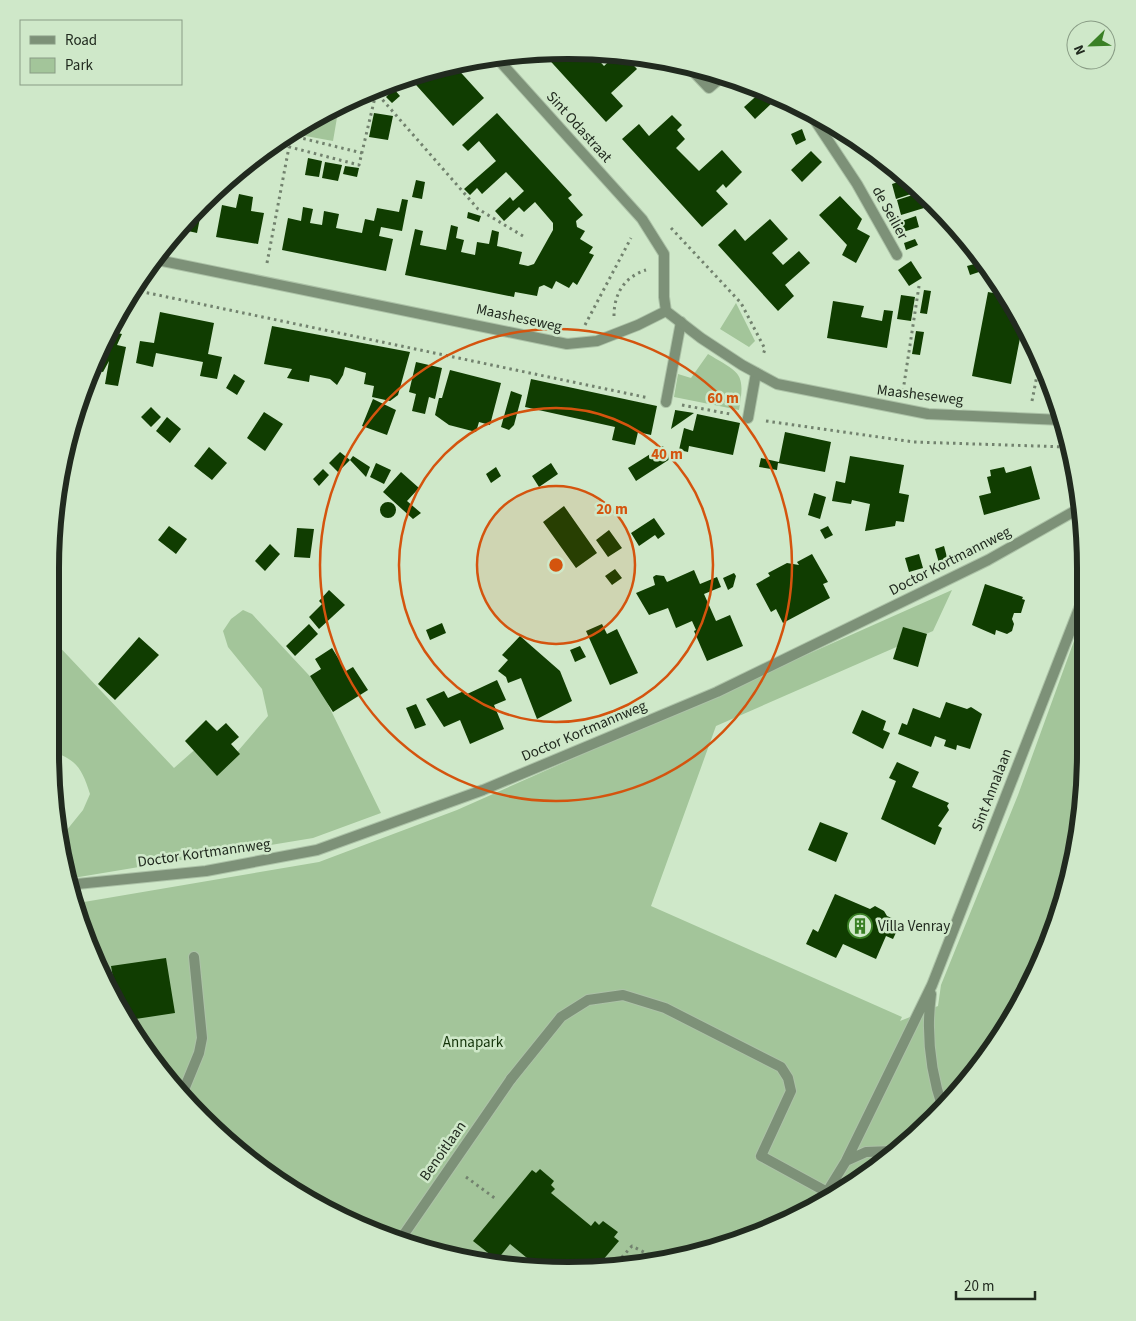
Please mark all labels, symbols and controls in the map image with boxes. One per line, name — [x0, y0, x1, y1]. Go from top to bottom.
legend — [20, 20, 182, 85]
north arrow — [1066, 20, 1116, 70]
text: Road — [65, 30, 97, 51]
text: N — [1069, 41, 1091, 58]
text: Park — [65, 55, 94, 76]
street label: Sint Odastraat — [541, 87, 617, 167]
street label: de Seilier — [867, 183, 914, 244]
street label: Maasheseweg — [474, 299, 564, 337]
street label: Maasheseweg — [875, 379, 965, 411]
text: 60 m — [707, 388, 739, 409]
text: 40 m — [651, 444, 683, 465]
text: 20 m — [596, 499, 628, 520]
street label: Doctor Kortmannweg — [885, 521, 1015, 601]
centre of rings — [547, 556, 565, 574]
street label: Doctor Kortmannweg — [518, 695, 650, 767]
street label: Sint Annalaan — [967, 746, 1017, 834]
street label: Doctor Kortmannweg — [136, 833, 272, 873]
building icon: Villa Venray — [847, 913, 873, 939]
place label: Villa Venray — [878, 916, 950, 937]
park label: Annapark — [443, 1032, 504, 1053]
street label: Benoitlaan — [415, 1117, 471, 1185]
scale bar — [956, 1268, 1035, 1300]
text: 20 m — [964, 1276, 994, 1297]

